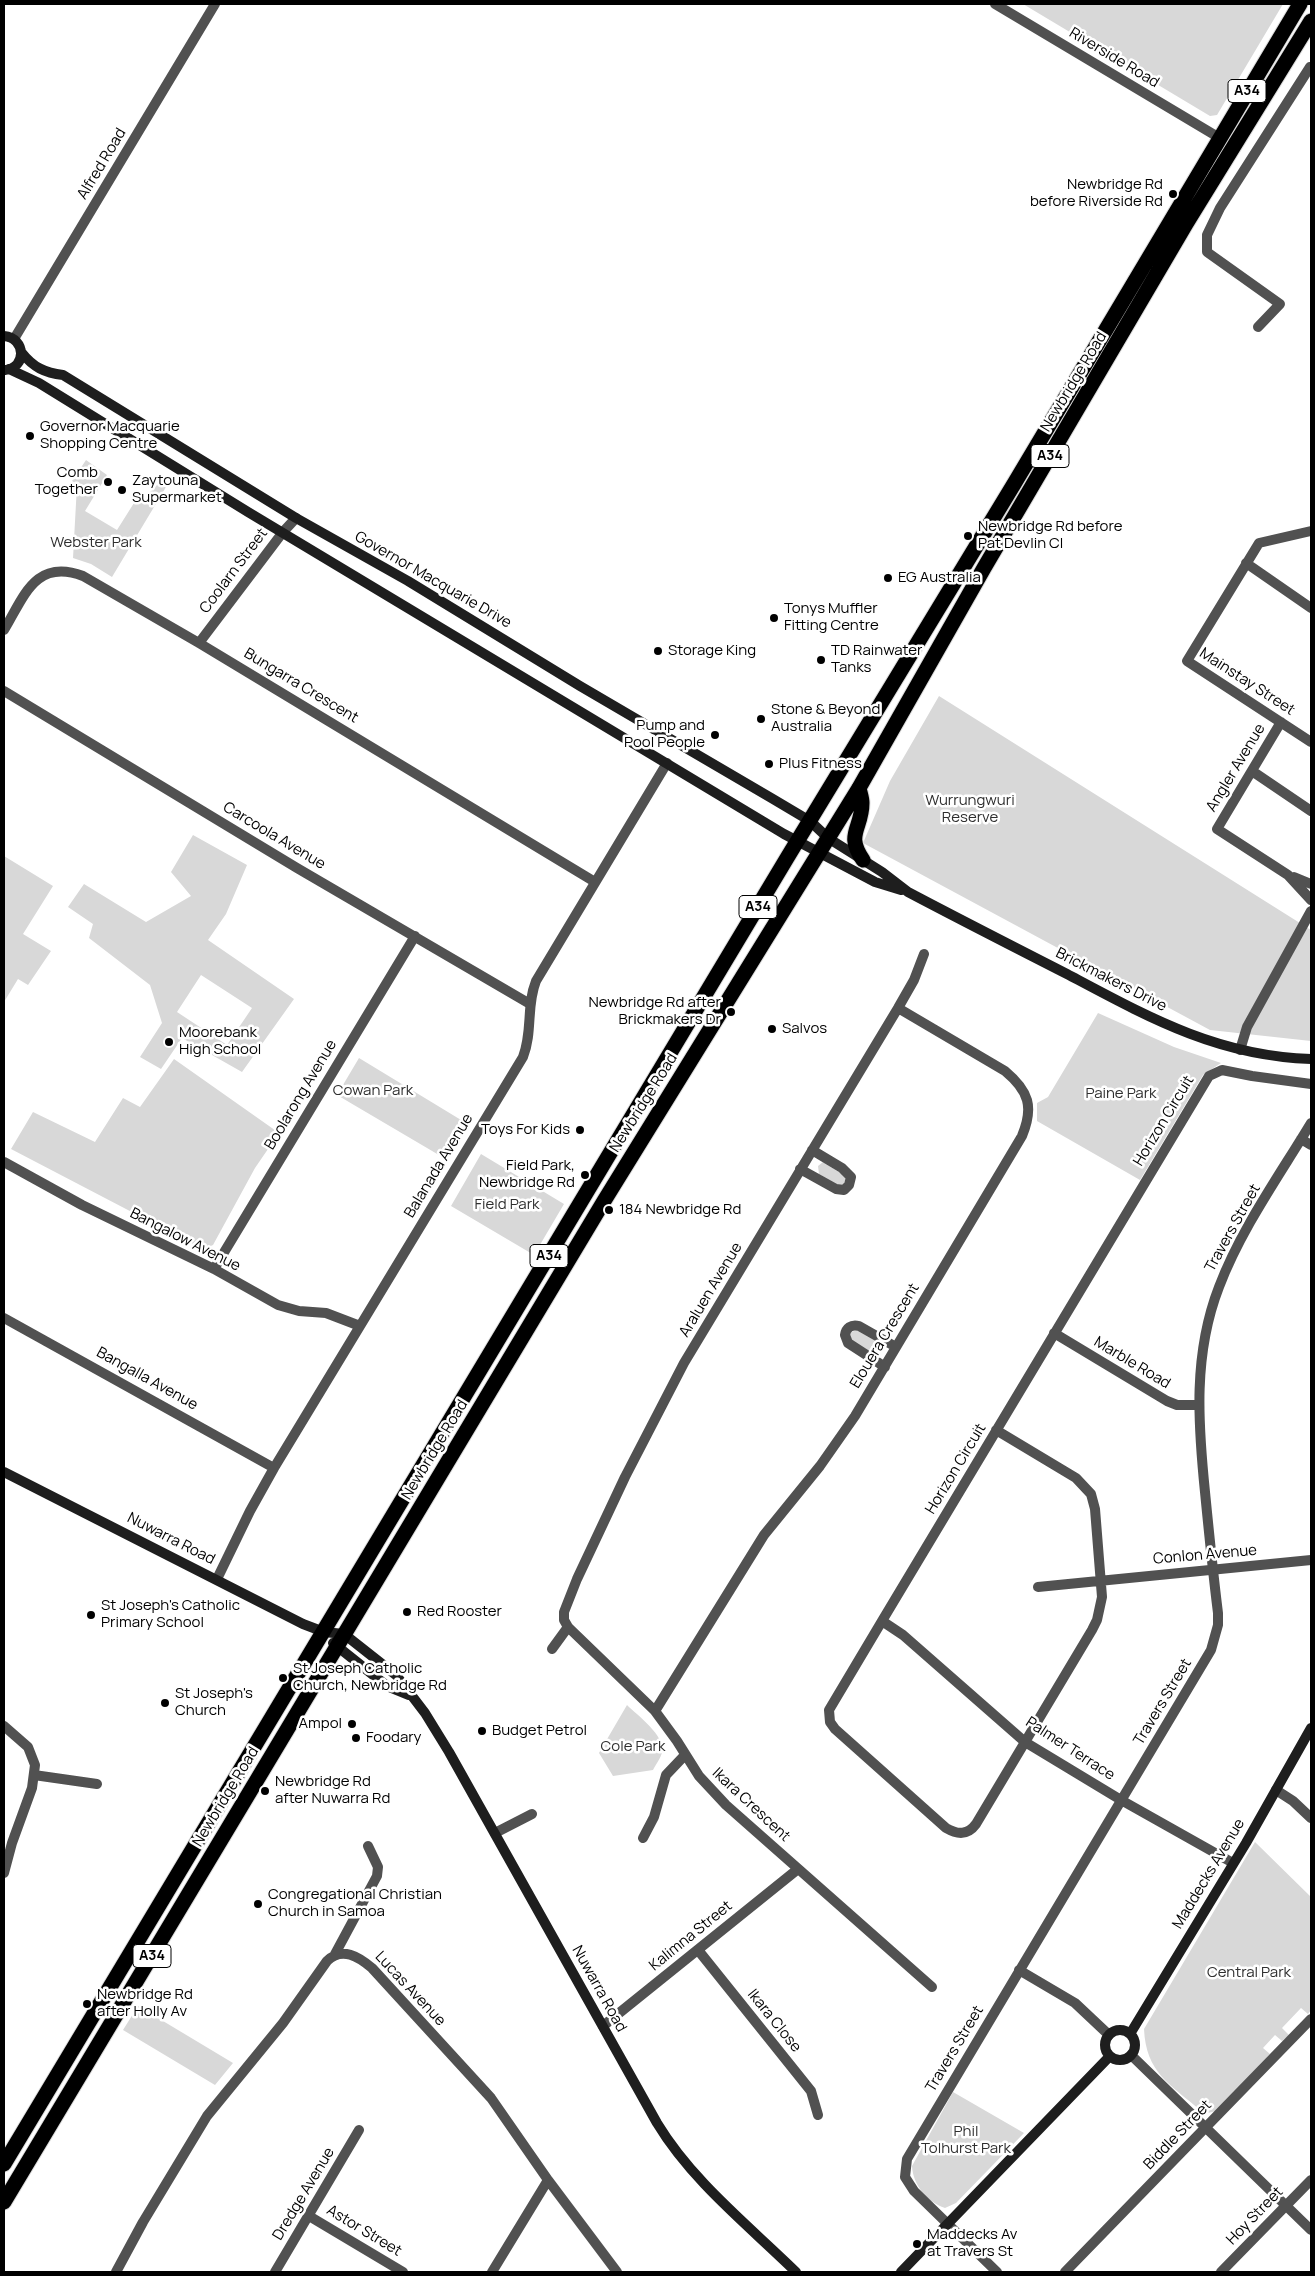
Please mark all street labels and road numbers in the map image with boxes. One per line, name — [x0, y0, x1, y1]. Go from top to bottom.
street label: Riverside Road — [1066, 24, 1162, 92]
road number: A34 — [1228, 80, 1266, 102]
street label: Alfred Road — [74, 125, 130, 203]
street label: Newbridge Road — [1037, 329, 1111, 435]
road number: A34 — [1031, 444, 1069, 468]
street label: Coolarn Street — [196, 525, 272, 617]
street label: Governor Macquarie Drive — [351, 528, 515, 632]
street label: Mainstay Street — [1196, 644, 1298, 720]
street label: Bungarra Crescent — [241, 645, 361, 727]
street label: Angler Avenue — [1203, 721, 1269, 815]
street label: Carcoola Avenue — [220, 798, 328, 874]
road number: A34 — [739, 896, 777, 919]
street label: Brickmakers Drive — [1053, 944, 1169, 1016]
street label: Boolarong Avenue — [261, 1037, 341, 1153]
street label: Newbridge Road — [606, 1050, 682, 1156]
street label: Horizon Circuit — [1130, 1072, 1198, 1170]
street label: Balanada Avenue — [401, 1111, 477, 1221]
street label: Travers Street — [1202, 1181, 1264, 1275]
street label: Bangalow Avenue — [127, 1204, 243, 1276]
street label: Araluen Avenue — [676, 1239, 746, 1341]
road number: A34 — [530, 1244, 568, 1268]
street label: Elouera Crescent — [847, 1280, 923, 1392]
street label: Marble Road — [1090, 1333, 1174, 1393]
street label: Bangalla Avenue — [93, 1344, 201, 1414]
street label: Newbridge Road — [398, 1397, 472, 1503]
street label: Horizon Circuit — [922, 1420, 990, 1518]
street label: Nuwarra Road — [124, 1509, 218, 1569]
street label: Conlon Avenue — [1152, 1541, 1258, 1569]
street label: Travers Street — [1130, 1656, 1196, 1748]
street label: Palmer Terrace — [1022, 1714, 1118, 1784]
street label: Newbridge Road — [189, 1744, 263, 1850]
street label: Ikara Crescent — [708, 1764, 794, 1846]
street label: Maddecks Avenue — [1169, 1816, 1249, 1932]
street label: Kalimna Street — [646, 1897, 736, 1975]
street label: Nuwarra Road — [568, 1943, 630, 2035]
road number: A34 — [133, 1944, 171, 1968]
street label: Lucas Avenue — [371, 1948, 449, 2030]
street label: Ikara Close — [743, 1986, 805, 2056]
street label: Travers Street — [922, 2003, 988, 2095]
street label: Biddle Street — [1140, 2096, 1216, 2174]
street label: Dredge Avenue — [269, 2144, 339, 2244]
street label: Hoy Street — [1223, 2183, 1287, 2249]
street label: Astor Street — [323, 2202, 405, 2260]

